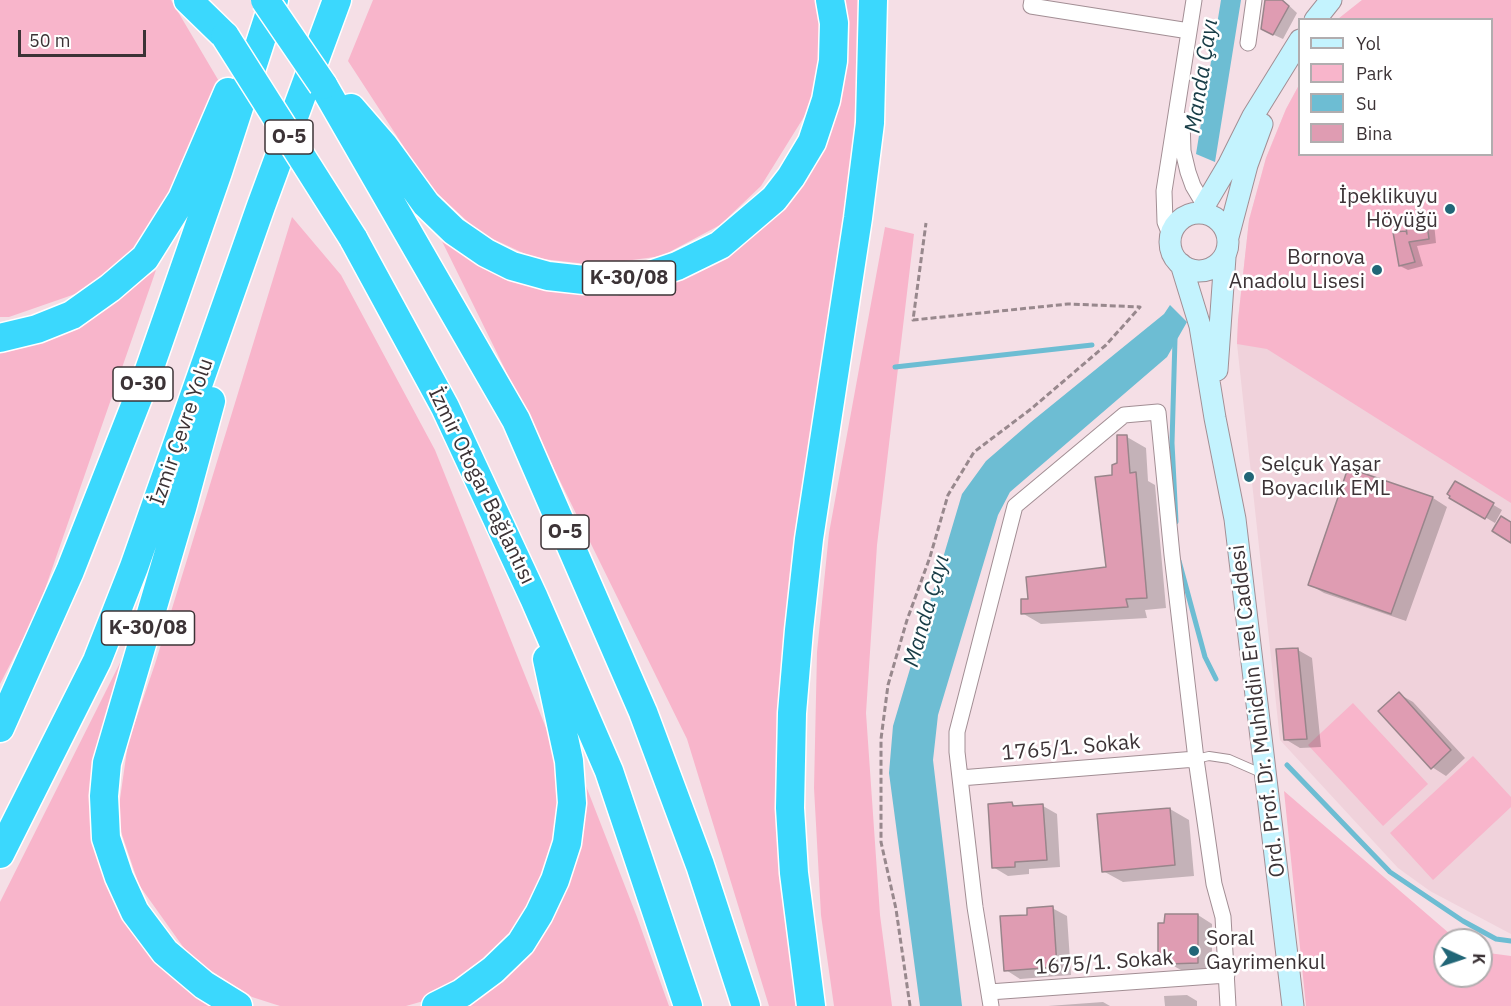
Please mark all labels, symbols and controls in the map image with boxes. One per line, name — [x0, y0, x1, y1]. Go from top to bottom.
water label: Manda Çayı — [1180, 17, 1224, 135]
scale bar — [21, 18, 148, 56]
legend — [1298, 18, 1493, 156]
text: 50 m — [29, 29, 71, 52]
text: Yol — [1356, 32, 1381, 55]
text: Park — [1356, 62, 1392, 85]
text: Su — [1356, 92, 1377, 115]
road number: O-5 — [265, 120, 313, 154]
text: Bina — [1356, 122, 1392, 145]
place label: İpeklikuyu Höyüğü — [1339, 184, 1438, 234]
marker: İpeklikuyu Höyüğü — [1443, 202, 1457, 216]
place label: Bornova Anadolu Lisesi — [1229, 245, 1365, 295]
road number: K-30/08 — [582, 261, 676, 295]
marker: Bornova Anadolu Lisesi — [1370, 263, 1384, 277]
street label: İzmir Çevre Yolu — [145, 355, 219, 509]
road number: O-30 — [113, 367, 173, 401]
street label: İzmir Otogar Bağlantısı — [422, 383, 540, 589]
place label: Selçuk Yaşar Boyacılık EML — [1261, 452, 1390, 502]
marker: Selçuk Yaşar Boyacılık EML — [1242, 470, 1256, 484]
road number: O-5 — [541, 515, 589, 549]
street label: Ord. Prof. Dr. Muhiddin Erel Caddesi — [1225, 543, 1291, 879]
water label: Manda Çayı — [898, 552, 956, 670]
road number: K-30/08 — [102, 611, 195, 645]
street label: 1765/1. Sokak — [1001, 729, 1141, 767]
place label: Soral Gayrimenkul — [1206, 926, 1325, 976]
north arrow — [1433, 928, 1493, 988]
marker: Soral Gayrimenkul — [1187, 944, 1201, 958]
street label: 1675/1. Sokak — [1034, 946, 1174, 980]
text: K — [1469, 953, 1489, 965]

